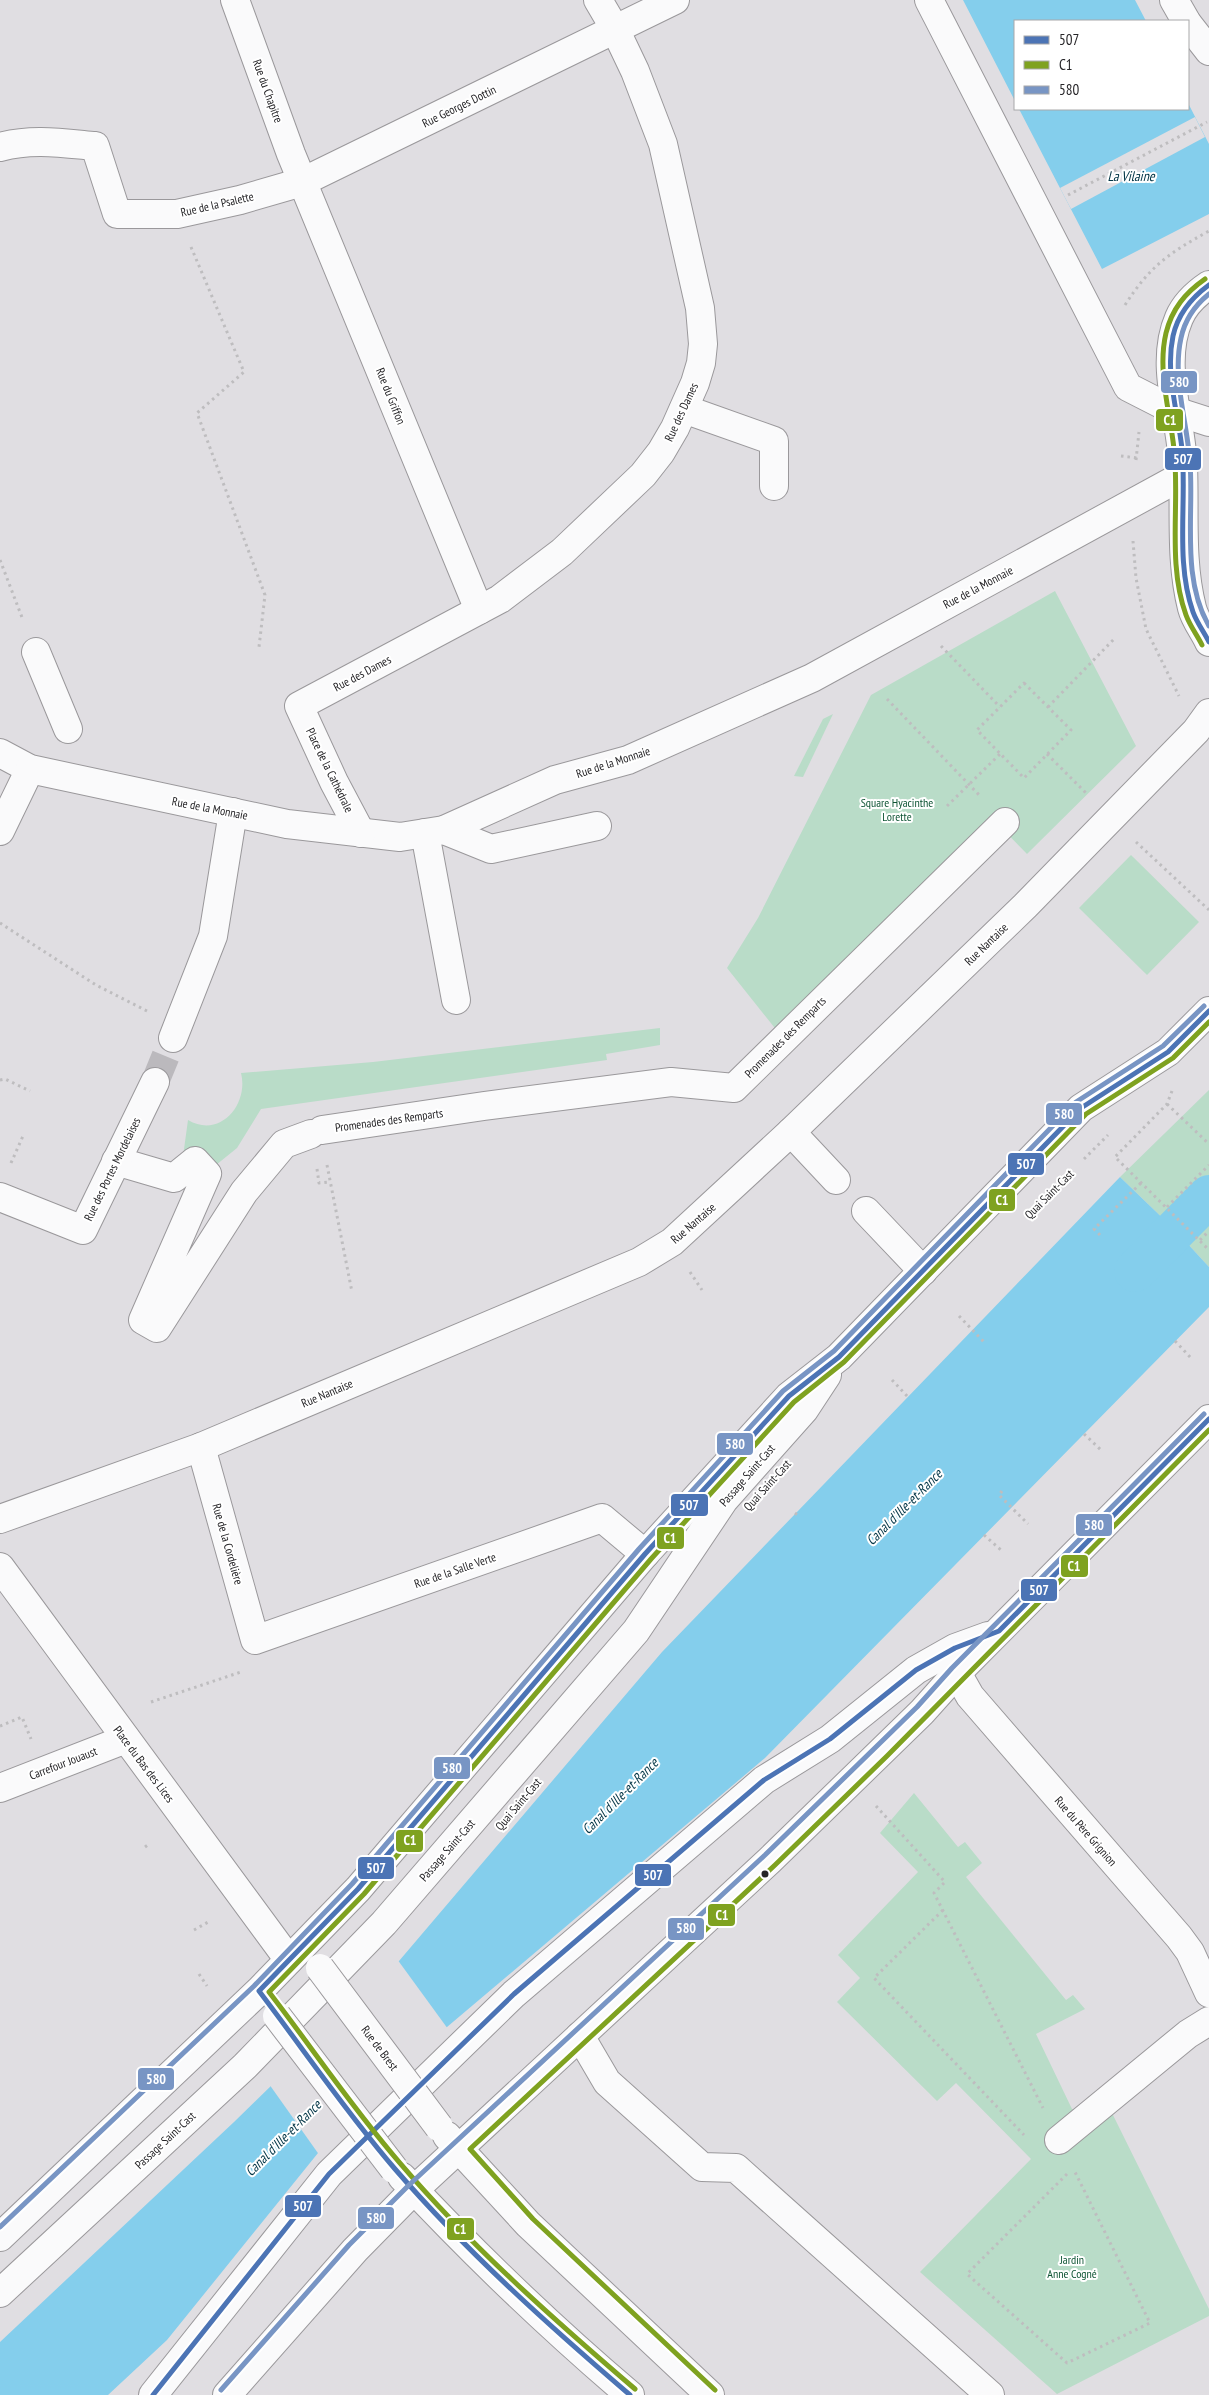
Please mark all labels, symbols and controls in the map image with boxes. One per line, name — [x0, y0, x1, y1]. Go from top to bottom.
legend — [1014, 20, 1189, 110]
text: 507 — [1059, 30, 1079, 49]
text: C1 — [1059, 55, 1073, 74]
street label: Rue du Chapitre — [250, 57, 286, 125]
text: 580 — [1059, 80, 1080, 99]
street label: Rue Georges Dottin — [420, 82, 498, 130]
water label: La Vilaine — [1107, 167, 1156, 185]
street label: Rue de la Psalette — [179, 188, 255, 220]
street label: Rue du Griffon — [373, 365, 409, 427]
line badge: 580 — [1160, 370, 1198, 394]
text: 580 — [1169, 373, 1189, 391]
street label: Rue des Dames — [661, 380, 701, 444]
line badge: C1 — [1155, 408, 1184, 432]
text: C1 — [1163, 411, 1177, 429]
line badge: 507 — [1164, 447, 1202, 471]
text: 507 — [1173, 450, 1193, 468]
street label: Rue de la Monnaie — [940, 562, 1016, 612]
street label: Rue des Dames — [331, 652, 393, 694]
street label: Place de la Cathédrale — [303, 725, 357, 815]
street label: Rue de la Monnaie — [574, 743, 652, 781]
street label: Rue de la Monnaie — [171, 793, 249, 823]
park label: Square Hyacinthe Lorette — [861, 795, 933, 824]
street label: Rue Nantaise — [961, 920, 1011, 968]
street label: Promenades des Remparts — [741, 993, 829, 1081]
line badge: 580 — [1045, 1102, 1083, 1126]
street label: Promenades des Remparts — [334, 1105, 444, 1135]
text: 580 — [1054, 1105, 1074, 1123]
street label: Rue des Portes Mordelaises — [80, 1115, 144, 1223]
line badge: 507 — [1007, 1152, 1045, 1176]
text: 507 — [1016, 1155, 1036, 1173]
street label: Quai Saint-Cast — [1021, 1166, 1077, 1222]
line badge: C1 — [988, 1188, 1016, 1212]
text: C1 — [995, 1191, 1009, 1209]
street label: Rue Nantaise — [667, 1199, 719, 1247]
street label: Rue Nantaise — [299, 1375, 355, 1411]
line badge: 580 — [716, 1432, 754, 1456]
text: 580 — [725, 1435, 745, 1453]
street label: Passage Saint-Cast — [716, 1440, 778, 1509]
street label: Quai Saint-Cast — [740, 1456, 794, 1514]
water label: Canal d'Ille-et-Rance — [862, 1464, 947, 1549]
line badge: 507 — [670, 1493, 709, 1517]
text: 507 — [679, 1496, 699, 1514]
street label: Rue de la Cordelière — [209, 1502, 247, 1586]
line badge: 580 — [1075, 1513, 1113, 1537]
text: 580 — [1084, 1516, 1104, 1534]
line badge: C1 — [656, 1526, 685, 1550]
text: C1 — [663, 1529, 677, 1547]
street label: Rue de la Salle Verte — [412, 1549, 498, 1591]
line badge: C1 — [1060, 1554, 1089, 1578]
text: C1 — [1067, 1557, 1081, 1575]
line badge: 507 — [1020, 1578, 1058, 1602]
text: 507 — [1029, 1581, 1049, 1599]
street label: Place du Bas des Lices — [110, 1723, 178, 1805]
street label: Carrefour Jouaust — [27, 1743, 100, 1783]
water label: Canal d'Ille-et-Rance — [578, 1753, 663, 1838]
line badge: 580 — [433, 1756, 471, 1780]
text: 580 — [442, 1759, 462, 1777]
street label: Quai Saint-Cast — [492, 1774, 545, 1833]
street label: Rue du Père Grignion — [1052, 1793, 1120, 1869]
street label: Passage Saint-Cast — [416, 1815, 478, 1884]
line badge: C1 — [395, 1829, 424, 1853]
text: C1 — [403, 1831, 417, 1849]
line badge: 507 — [357, 1856, 395, 1880]
text: 507 — [366, 1859, 386, 1877]
line badge: 507 — [634, 1863, 672, 1887]
text: 507 — [643, 1866, 663, 1884]
unlabelled marker — [760, 1869, 770, 1879]
line badge: C1 — [707, 1903, 736, 1927]
text: C1 — [715, 1906, 729, 1924]
line badge: 580 — [667, 1917, 705, 1941]
text: 580 — [676, 1919, 696, 1937]
street label: Rue de Brest — [358, 2023, 402, 2074]
line badge: 580 — [137, 2067, 175, 2091]
text: 580 — [146, 2070, 166, 2088]
water label: Canal d'Ille-et-Rance — [241, 2095, 326, 2180]
street label: Passage Saint-Cast — [132, 2108, 199, 2172]
line badge: 507 — [284, 2194, 322, 2218]
text: 507 — [293, 2197, 313, 2215]
line badge: 580 — [357, 2206, 395, 2230]
text: 580 — [366, 2209, 386, 2227]
line badge: C1 — [446, 2217, 475, 2241]
text: C1 — [453, 2220, 467, 2238]
park label: Jardin Anne Cogné — [1047, 2252, 1097, 2281]

